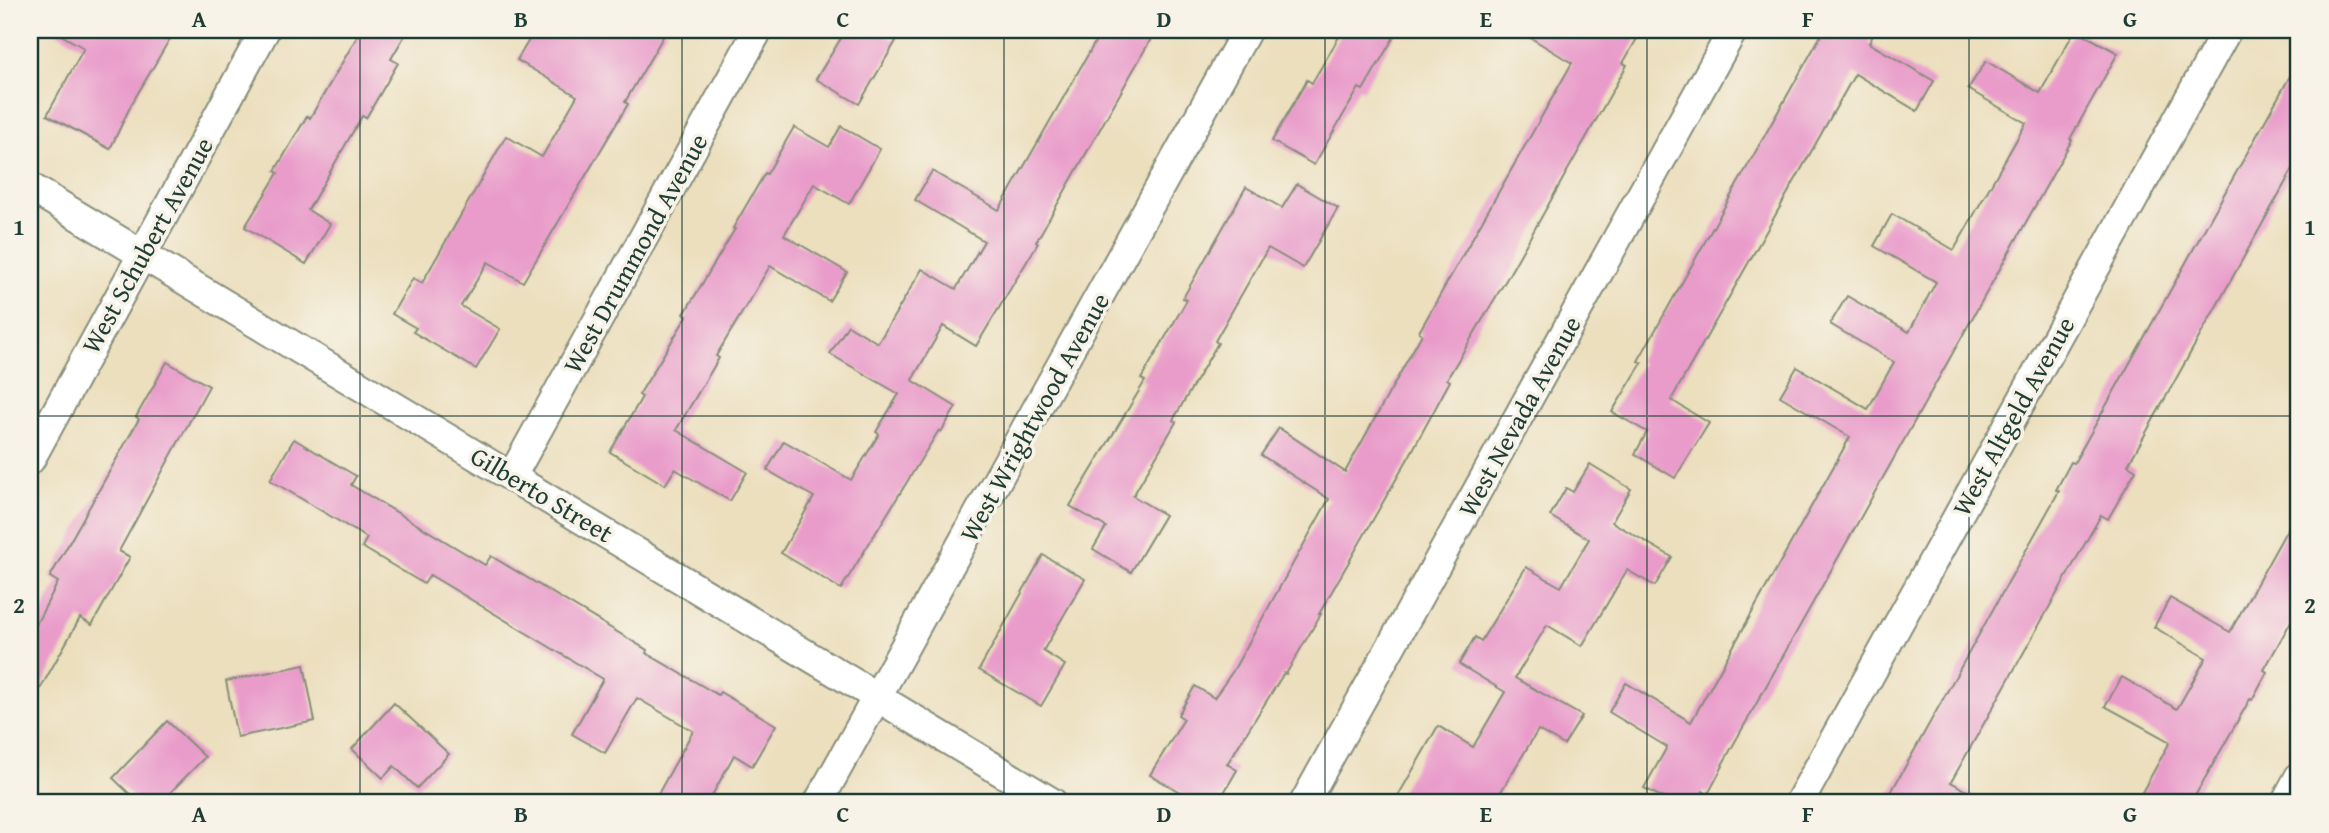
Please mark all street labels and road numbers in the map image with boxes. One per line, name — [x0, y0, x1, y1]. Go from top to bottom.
street label: West Drummond Avenue — [553, 126, 717, 380]
street label: West Schubert Avenue — [71, 130, 223, 360]
street label: West Wrightwood Avenue — [949, 285, 1119, 549]
street label: West Nevada Avenue — [1448, 308, 1590, 524]
street label: West Altgeld Avenue — [1942, 309, 2084, 523]
street label: Gilberto Street — [463, 436, 621, 552]

